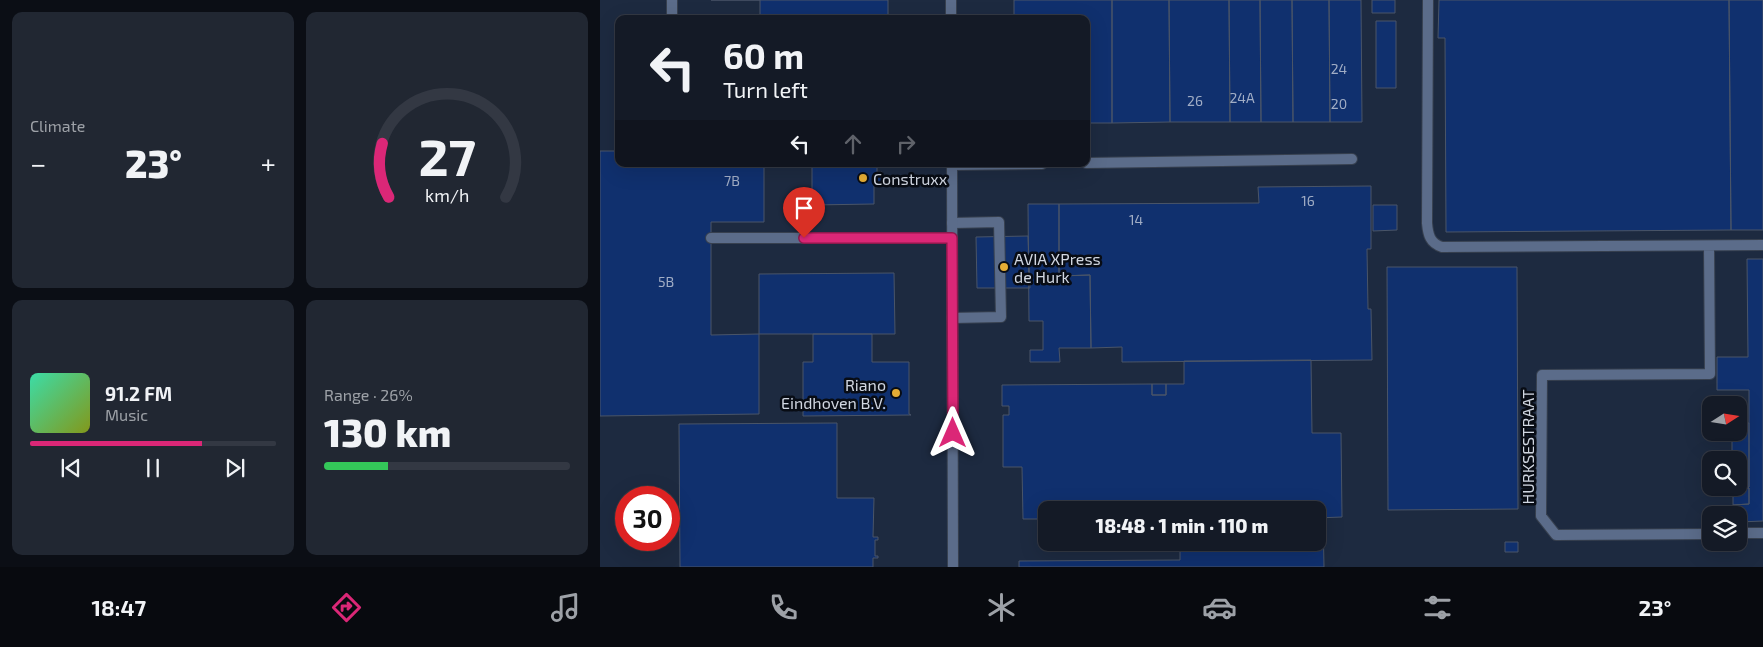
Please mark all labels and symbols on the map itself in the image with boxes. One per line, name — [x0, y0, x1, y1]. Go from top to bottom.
house number: 24 — [1331, 60, 1347, 77]
house number: 24A — [1229, 89, 1255, 106]
house number: 26 — [1187, 92, 1203, 109]
house number: 20 — [1331, 95, 1347, 112]
place label: Construxx — [873, 169, 948, 188]
house number: 7B — [724, 172, 740, 189]
marker: Construxx — [857, 172, 869, 184]
pin — [783, 187, 825, 238]
house number: 16 — [1301, 192, 1315, 209]
house number: 14 — [1129, 211, 1143, 228]
place label: AVIA XPress de Hurk — [1014, 249, 1101, 286]
marker: AVIA XPress de Hurk — [998, 261, 1010, 273]
house number: 5B — [658, 273, 674, 290]
place label: Riano Eindhoven B.V. — [781, 375, 886, 412]
marker: Riano Eindhoven B.V. — [890, 387, 902, 399]
street label: HURKSESTRAAT — [1518, 389, 1537, 505]
north arrow — [1702, 396, 1748, 441]
position arrow — [926, 406, 978, 458]
speed limit sign: 30 — [615, 486, 680, 551]

